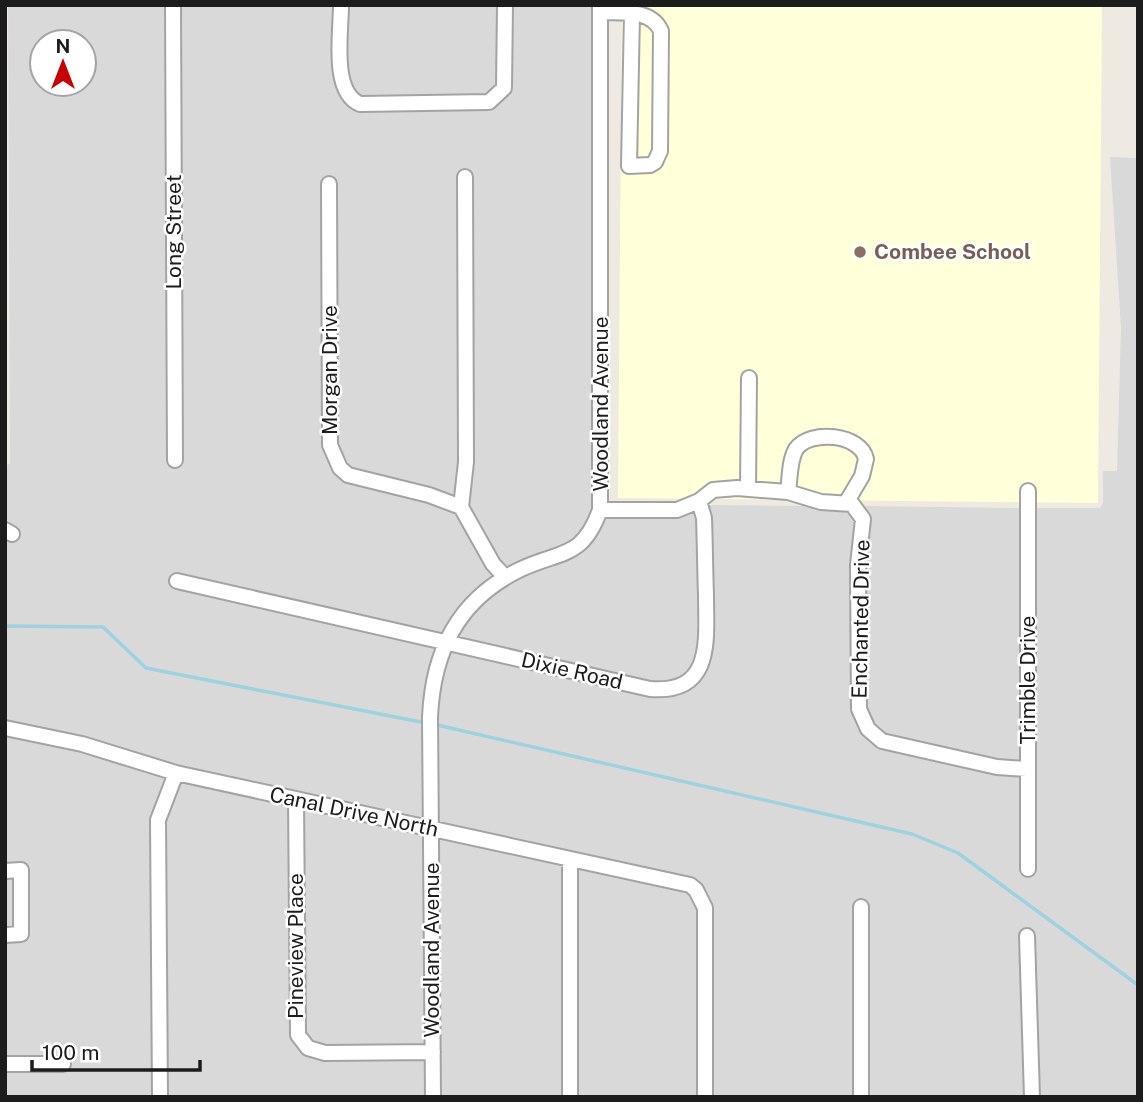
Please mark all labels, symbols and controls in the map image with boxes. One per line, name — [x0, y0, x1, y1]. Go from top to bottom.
north arrow — [28, 28, 98, 98]
text: N — [56, 35, 70, 57]
street label: Long Street — [161, 174, 186, 290]
place label: Combee School — [874, 239, 1031, 264]
marker: Combee School — [852, 244, 868, 260]
street label: Morgan Drive — [317, 305, 342, 435]
street label: Woodland Avenue — [588, 316, 613, 492]
street label: Enchanted Drive — [847, 539, 874, 699]
street label: Trimble Drive — [1015, 616, 1040, 744]
street label: Dixie Road — [519, 647, 625, 694]
street label: Canal Drive North — [267, 781, 441, 842]
street label: Woodland Avenue — [419, 862, 444, 1038]
street label: Pineview Place — [283, 873, 308, 1019]
scale bar — [32, 1028, 200, 1072]
text: 100 m — [42, 1040, 99, 1065]

